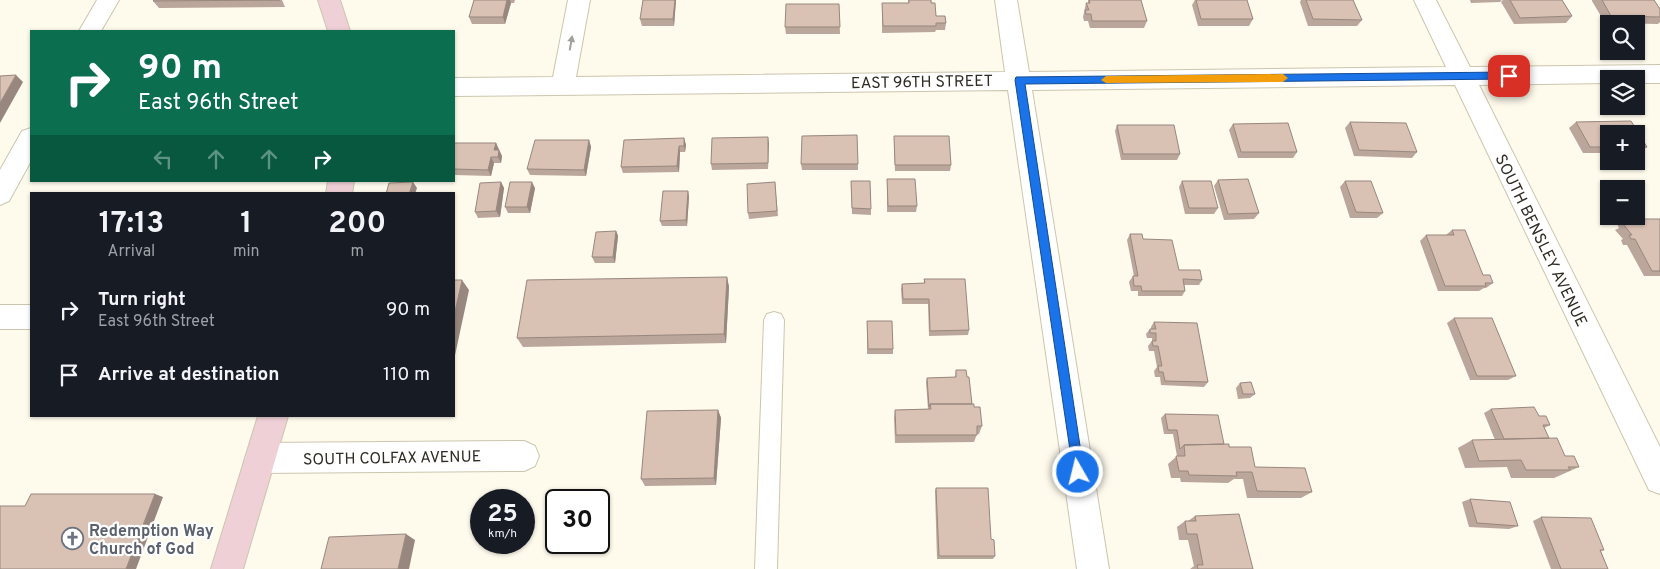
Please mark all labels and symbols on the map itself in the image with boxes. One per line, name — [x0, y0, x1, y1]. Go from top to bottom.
one-way arrow — [567, 34, 575, 50]
pin — [1488, 55, 1530, 97]
street label: EAST 96TH STREET — [851, 72, 993, 94]
street label: SOUTH BENSLEY AVENUE — [1490, 151, 1591, 330]
position arrow — [1051, 445, 1103, 497]
street label: SOUTH COLFAX AVENUE — [303, 447, 481, 471]
speed limit sign: 30 — [545, 489, 610, 554]
place label: Redemption Way Church of God — [89, 522, 214, 560]
church icon: Redemption Way Church of God — [61, 527, 85, 551]

